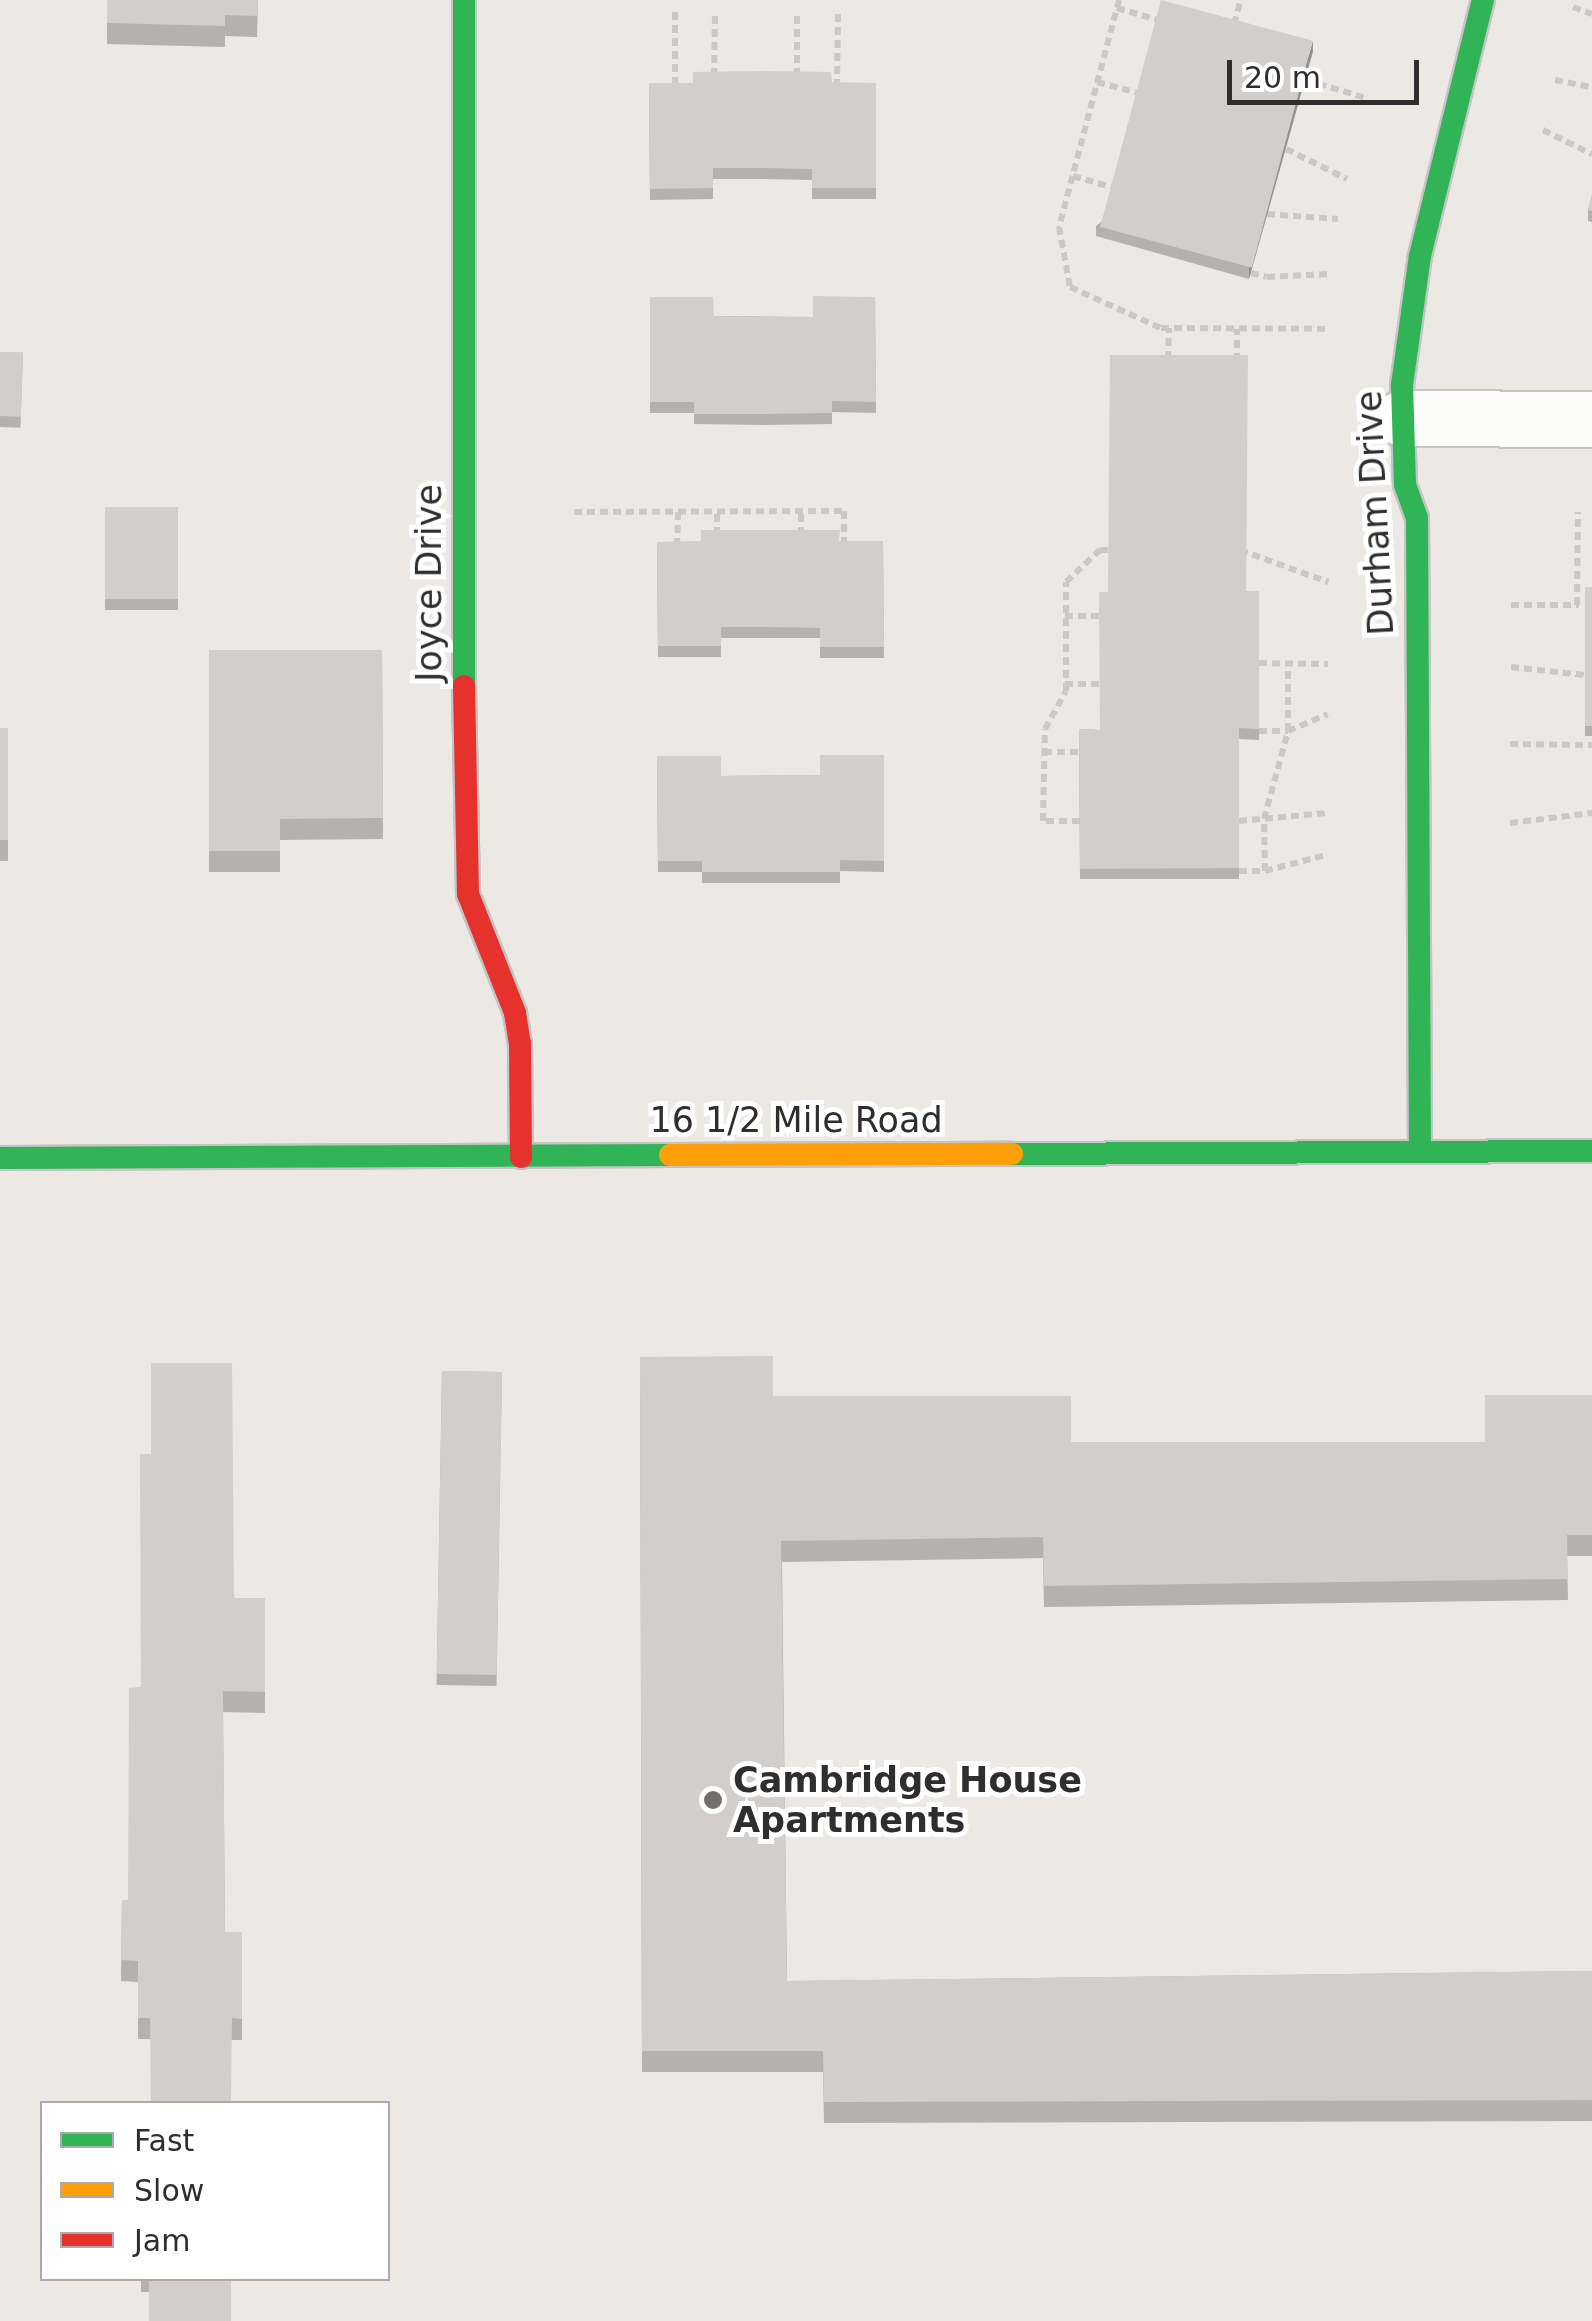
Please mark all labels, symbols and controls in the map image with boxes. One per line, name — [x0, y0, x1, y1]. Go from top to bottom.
scale bar — [1232, 40, 1424, 102]
text: 20 m — [1244, 60, 1321, 95]
street label: Durham Drive — [1348, 390, 1402, 636]
street label: Joyce Drive — [408, 484, 450, 682]
street label: 16 1/2 Mile Road — [649, 1099, 943, 1141]
place label: Cambridge House Apartments — [733, 1759, 1082, 1841]
marker: Cambridge House Apartments — [702, 1789, 724, 1811]
legend — [40, 2101, 390, 2281]
text: Fast — [134, 2123, 194, 2158]
text: Slow — [134, 2173, 204, 2208]
text: Jam — [134, 2223, 190, 2258]

